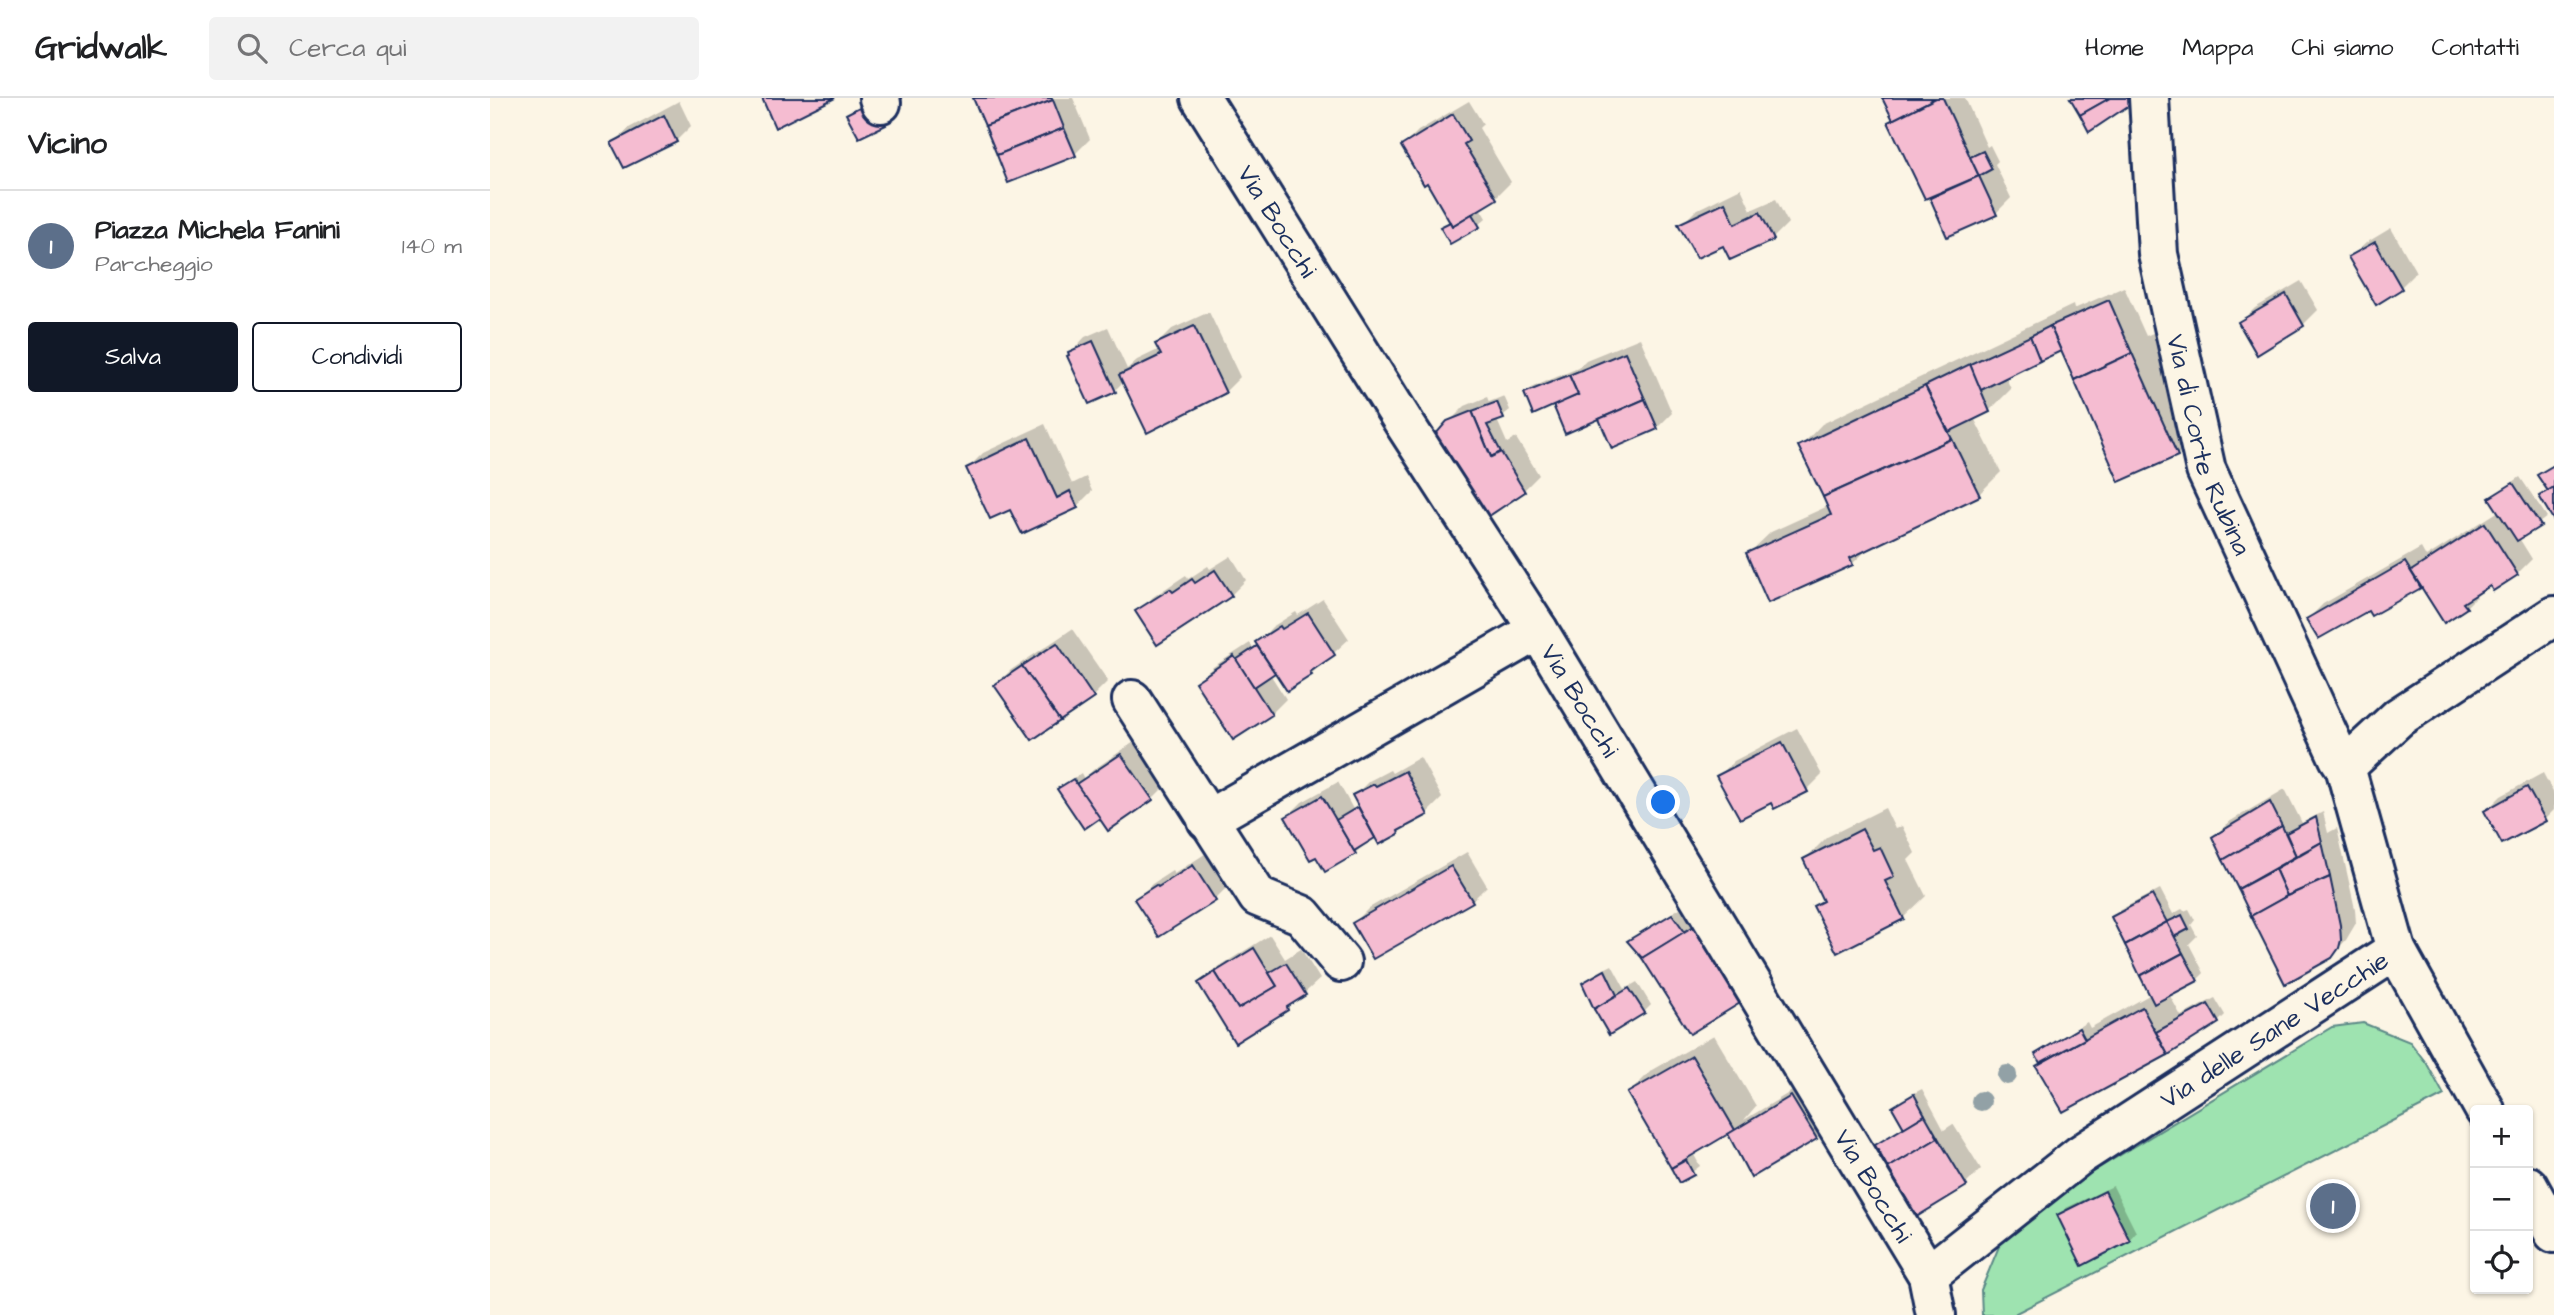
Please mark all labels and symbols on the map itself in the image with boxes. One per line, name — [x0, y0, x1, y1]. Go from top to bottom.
street label: Via Bocchi — [1228, 158, 1326, 285]
street label: Via di Corte Rubina — [2157, 331, 2260, 561]
street label: Via Bocchi — [1531, 637, 1628, 764]
your location — [1646, 785, 1680, 819]
street label: Via delle Sane Vecchie — [2153, 943, 2396, 1117]
street label: Via Bocchi — [1825, 1123, 1921, 1250]
pin: 1 — [2310, 1180, 2356, 1232]

